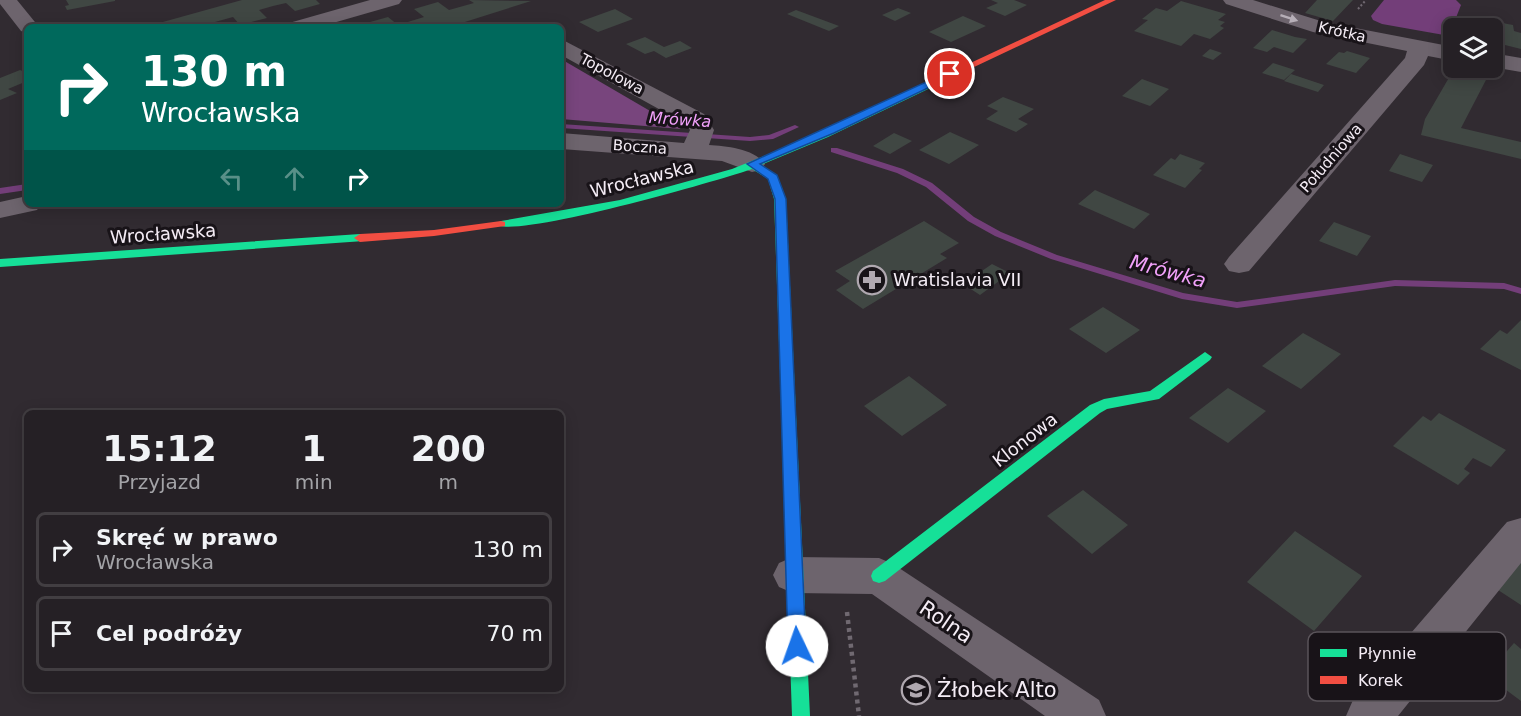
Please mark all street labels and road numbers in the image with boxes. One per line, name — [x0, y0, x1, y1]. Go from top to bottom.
street label: Krótka — [1316, 18, 1368, 46]
street label: Topolowa — [576, 49, 647, 98]
street label: Południowa — [1296, 120, 1366, 196]
street label: Boczna — [612, 136, 668, 158]
street label: Wrocławska — [588, 155, 696, 202]
street label: Wrocławska — [109, 219, 217, 248]
street label: Klonowa — [988, 408, 1061, 471]
street label: Rolna — [915, 596, 977, 648]

